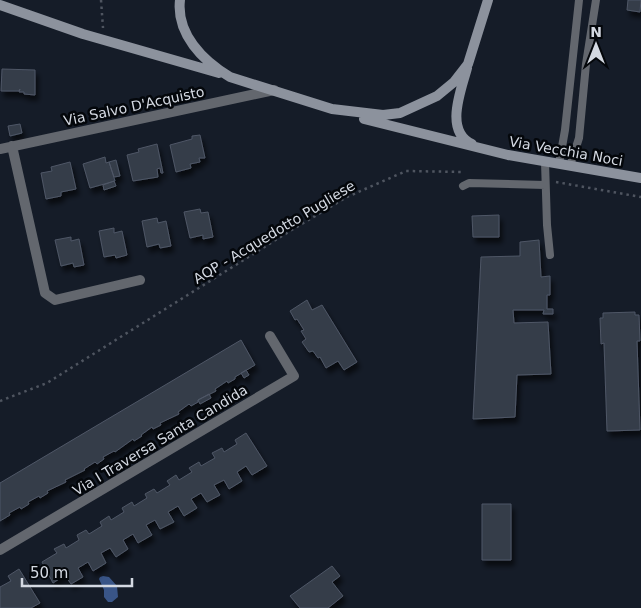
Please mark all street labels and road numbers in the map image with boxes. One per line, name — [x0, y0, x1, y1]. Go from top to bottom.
street label: Via Salvo D'Acquisto — [62, 83, 206, 129]
street label: Via Vecchia Noci — [508, 133, 624, 169]
street label: AQP - Acquedotto Pugliese — [190, 177, 358, 287]
street label: Via I Traversa Santa Candida — [70, 381, 250, 499]

